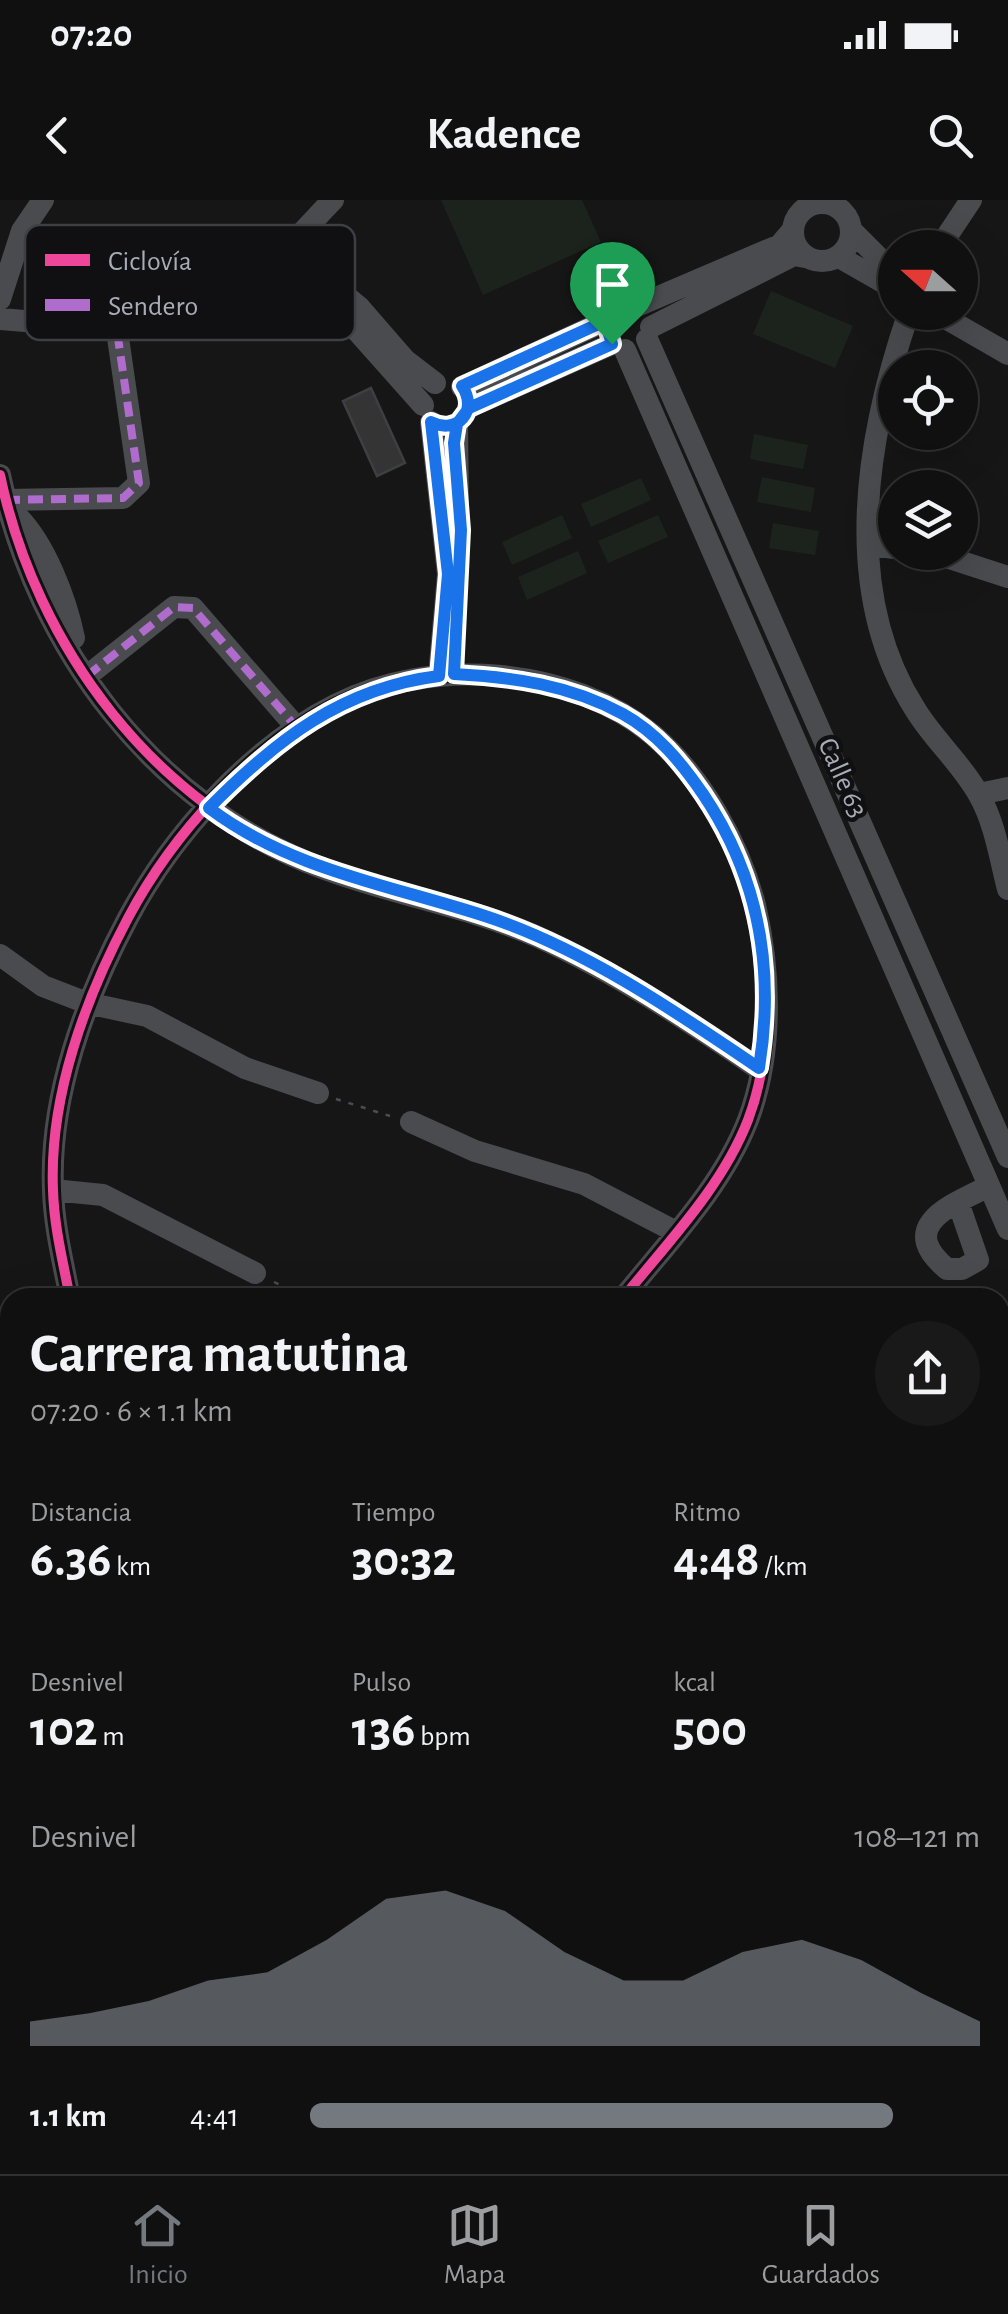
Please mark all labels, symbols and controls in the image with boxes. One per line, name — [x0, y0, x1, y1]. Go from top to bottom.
text: 07:20 — [50, 16, 133, 54]
icon: back — [30, 108, 85, 163]
icon: search — [923, 108, 978, 163]
text: Kadence — [427, 112, 581, 157]
legend — [25, 225, 355, 340]
north arrow — [878, 230, 978, 330]
map controls — [878, 230, 978, 570]
pin — [570, 242, 655, 345]
text: Ciclovía — [108, 248, 192, 276]
icon: arrive — [585, 257, 640, 312]
text: Sendero — [108, 293, 198, 321]
button: locate — [878, 350, 978, 450]
button: layers — [878, 470, 978, 570]
street label: Calle 63 — [812, 734, 872, 822]
button: share — [875, 1321, 980, 1426]
text: Carrera matutina — [30, 1327, 409, 1382]
text: 07:20 · 6 × 1.1 km — [30, 1395, 233, 1427]
text: Distancia — [30, 1499, 132, 1527]
text: Tiempo — [352, 1499, 435, 1527]
text: Ritmo — [673, 1499, 741, 1527]
text: 6.36 — [30, 1535, 111, 1585]
text: 30:32 — [352, 1535, 456, 1585]
text: 4:48 — [673, 1535, 760, 1585]
text: km — [111, 1553, 151, 1581]
text: /km — [760, 1553, 808, 1581]
text: Desnivel — [30, 1669, 124, 1697]
text: Pulso — [352, 1669, 411, 1697]
text: kcal — [673, 1669, 716, 1697]
text: 102 — [30, 1705, 98, 1755]
text: 136 — [352, 1705, 415, 1755]
text: 500 — [673, 1705, 747, 1755]
text: m — [98, 1723, 125, 1751]
text: bpm — [415, 1723, 471, 1751]
text: Desnivel — [30, 1821, 137, 1853]
text: 108–121 m — [854, 1821, 980, 1853]
text: 1.1 km — [30, 2100, 107, 2132]
text: 4:41 — [190, 2100, 239, 2132]
tab: Inicio — [128, 2198, 188, 2292]
tab: Mapa — [444, 2198, 506, 2292]
tab: Guardados — [762, 2198, 880, 2292]

